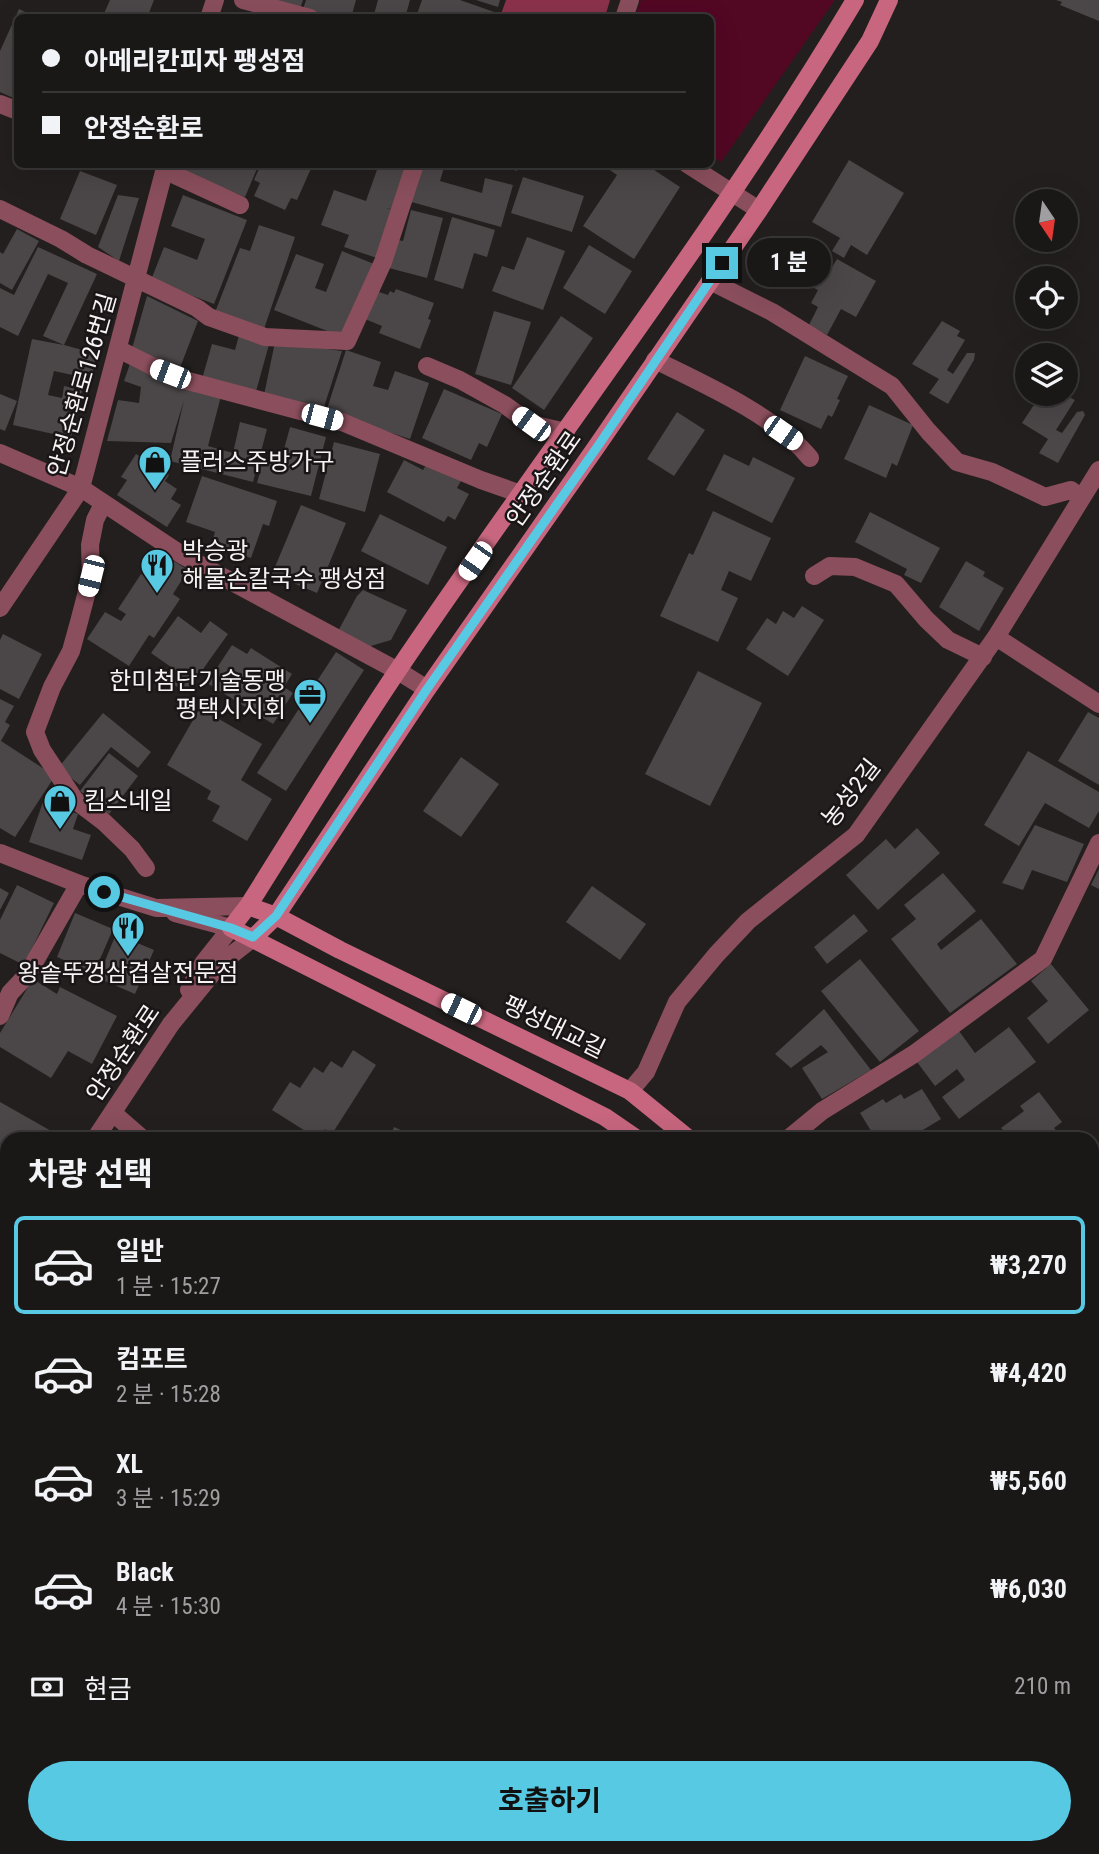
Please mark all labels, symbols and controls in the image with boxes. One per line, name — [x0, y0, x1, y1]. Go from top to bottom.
text: 아메리칸피자 팽성점 — [84, 46, 305, 76]
text: 안정순환로 — [84, 113, 204, 143]
north arrow — [1015, 189, 1078, 252]
map controls — [1015, 189, 1078, 406]
callout: 1 분 — [746, 238, 830, 288]
route end — [706, 247, 738, 279]
text: 1 분 — [770, 249, 808, 276]
button: locate — [1015, 266, 1078, 329]
street label: 안정순환로126번길 — [42, 290, 122, 480]
button: layers — [1015, 343, 1078, 406]
car — [147, 357, 194, 391]
car — [299, 401, 346, 433]
car — [508, 403, 555, 445]
car — [760, 412, 807, 454]
street label: 안정순환로 — [501, 426, 587, 532]
shop icon: 플러스주방가구 — [136, 443, 174, 492]
place label: 플러스주방가구 — [180, 448, 335, 476]
place label: 박승광 해물손칼국수 팽성점 — [182, 537, 386, 593]
car — [455, 538, 496, 584]
restaurant icon: 박승광 해물손칼국수 팽성점 — [138, 546, 176, 595]
car — [76, 553, 107, 599]
place label: 한미첨단기술동맹 평택시지회 — [109, 667, 286, 723]
office icon: 한미첨단기술동맹 평택시지회 — [291, 676, 329, 725]
street label: 농성2길 — [816, 754, 886, 832]
shop icon: 킴스네일 — [41, 782, 79, 831]
place label: 킴스네일 — [84, 787, 172, 815]
route start — [88, 876, 120, 908]
restaurant icon: 왕솥뚜껑삼겹살전문점 — [109, 909, 147, 958]
place label: 왕솥뚜껑삼겹살전문점 — [18, 959, 238, 987]
car — [438, 990, 485, 1028]
street label: 팽성대교길 — [498, 990, 610, 1064]
street label: 안정순환로 — [81, 999, 165, 1107]
text: 차량 선택 — [28, 1155, 153, 1193]
icon: car — [32, 1234, 95, 1297]
text: 일반 — [116, 1236, 164, 1266]
text: ₩3,270 — [990, 1250, 1067, 1280]
text: 1 분 · 15:27 — [116, 1273, 221, 1300]
icon: car — [32, 1342, 95, 1405]
text: 컴포트 — [116, 1344, 188, 1374]
text: ₩4,420 — [990, 1358, 1067, 1388]
text: 2 분 · 15:28 — [116, 1381, 221, 1408]
text: XL — [116, 1449, 143, 1479]
icon: car — [32, 1450, 95, 1513]
text: ₩5,560 — [990, 1466, 1067, 1496]
text: 3 분 · 15:29 — [116, 1485, 221, 1512]
text: Black — [116, 1557, 174, 1587]
icon: car — [32, 1558, 95, 1621]
text: ₩6,030 — [990, 1574, 1067, 1604]
text: 4 분 · 15:30 — [116, 1593, 221, 1620]
icon: cash — [28, 1668, 66, 1706]
text: 210 m — [1014, 1673, 1071, 1700]
text: 현금 — [84, 1674, 132, 1704]
button: 호출하기 — [28, 1761, 1071, 1841]

